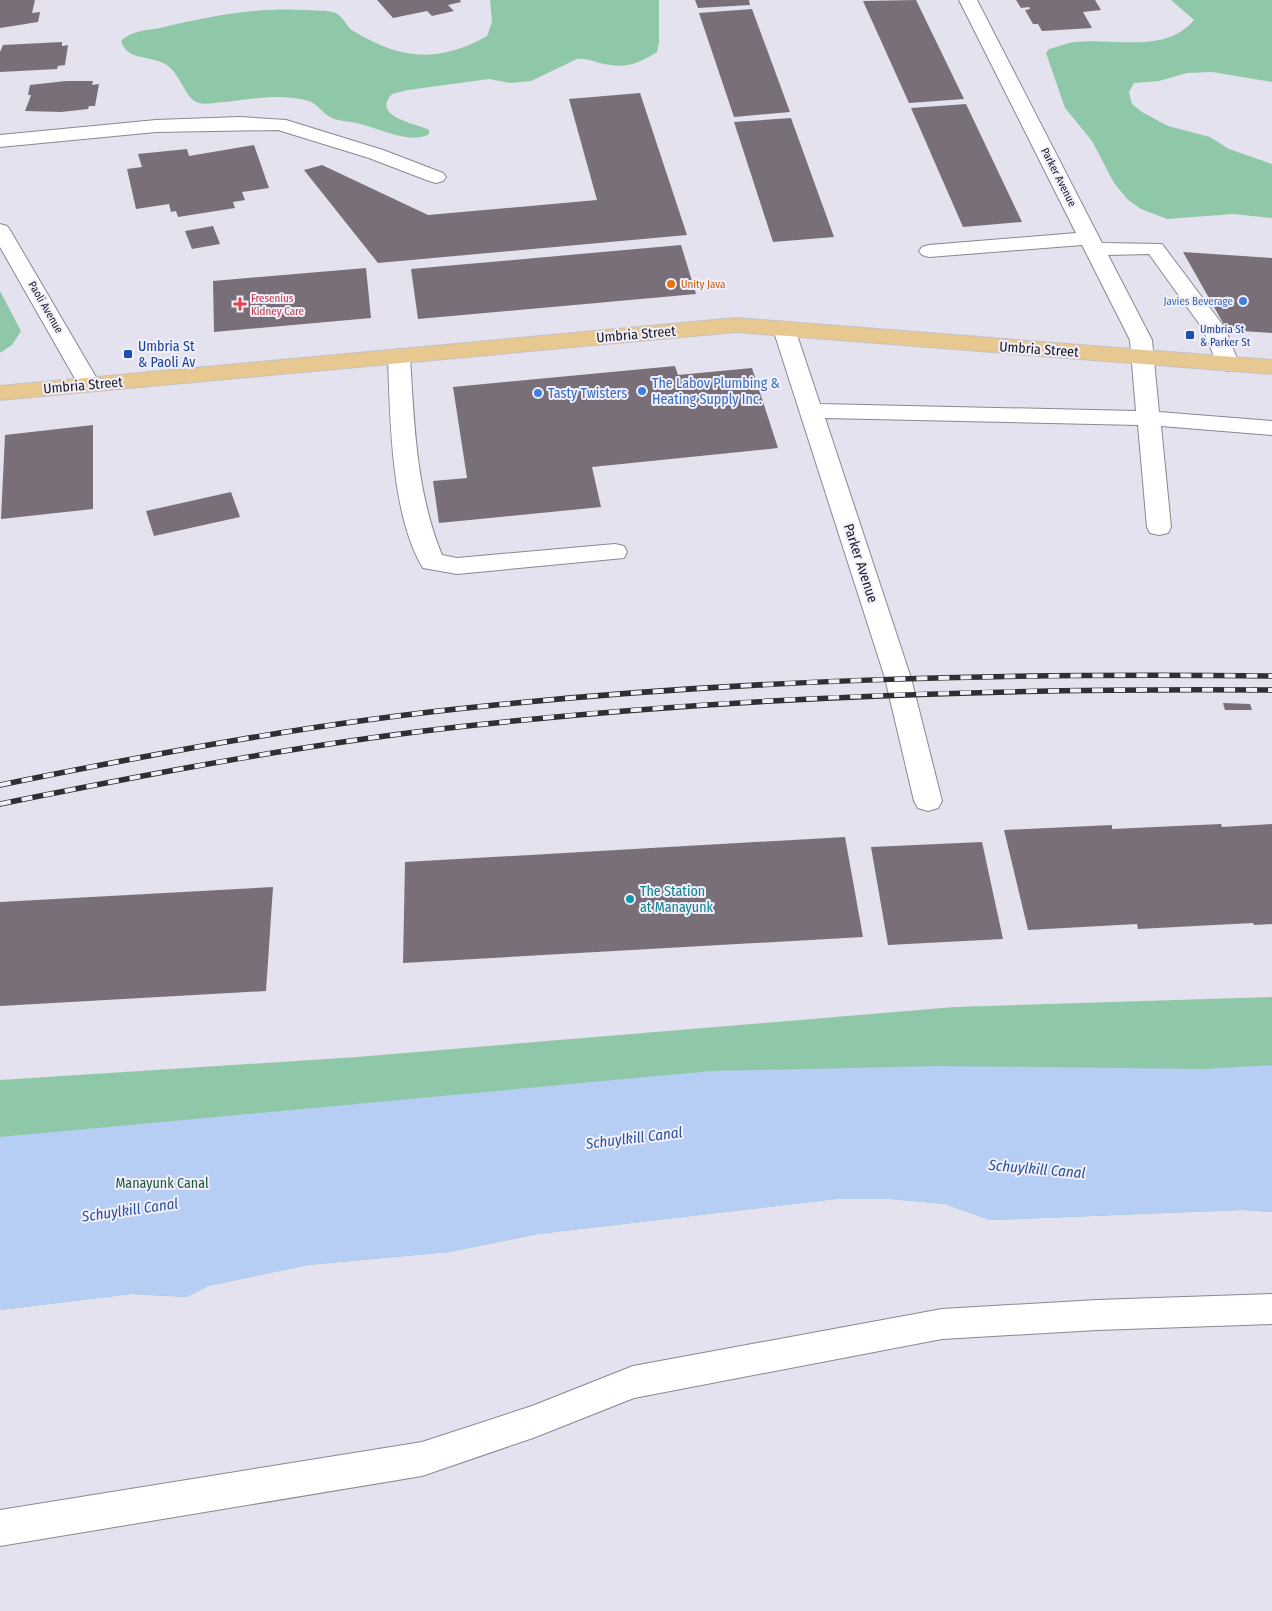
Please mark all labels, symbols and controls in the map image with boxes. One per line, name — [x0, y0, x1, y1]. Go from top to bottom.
street label: Parker Avenue — [1038, 146, 1079, 209]
marker: Unity Java — [665, 278, 677, 290]
place label: Unity Java — [681, 278, 725, 291]
street label: Paoli Avenue — [26, 279, 66, 335]
place label: Fresenius Kidney Care — [251, 292, 304, 318]
place label: Javies Beverage — [1163, 295, 1233, 308]
marker: Javies Beverage — [1237, 295, 1249, 307]
marker: Fresenius Kidney Care — [233, 297, 247, 311]
street label: Umbria Street — [596, 323, 677, 346]
place label: Umbria St & Parker St — [1200, 323, 1251, 349]
marker: Umbria St & Parker St — [1184, 329, 1196, 341]
place label: Umbria St & Paoli Av — [138, 338, 196, 371]
street label: Umbria Street — [999, 338, 1080, 361]
marker: Umbria St & Paoli Av — [122, 348, 134, 360]
street label: Umbria Street — [43, 374, 124, 397]
place label: The Labov Plumbing & Heating Supply Inc. — [652, 375, 780, 408]
place label: Tasty Twisters — [548, 385, 627, 402]
marker: The Labov Plumbing & Heating Supply Inc. — [636, 385, 648, 397]
marker: Tasty Twisters — [532, 387, 544, 399]
street label: Parker Avenue — [840, 522, 881, 605]
place label: The Station at Manayunk — [640, 883, 714, 916]
marker: The Station at Manayunk — [624, 893, 636, 905]
water label: Schuylkill Canal — [584, 1123, 683, 1153]
water label: Schuylkill Canal — [987, 1156, 1086, 1182]
park label: Manayunk Canal — [115, 1175, 209, 1192]
water label: Schuylkill Canal — [80, 1194, 179, 1226]

